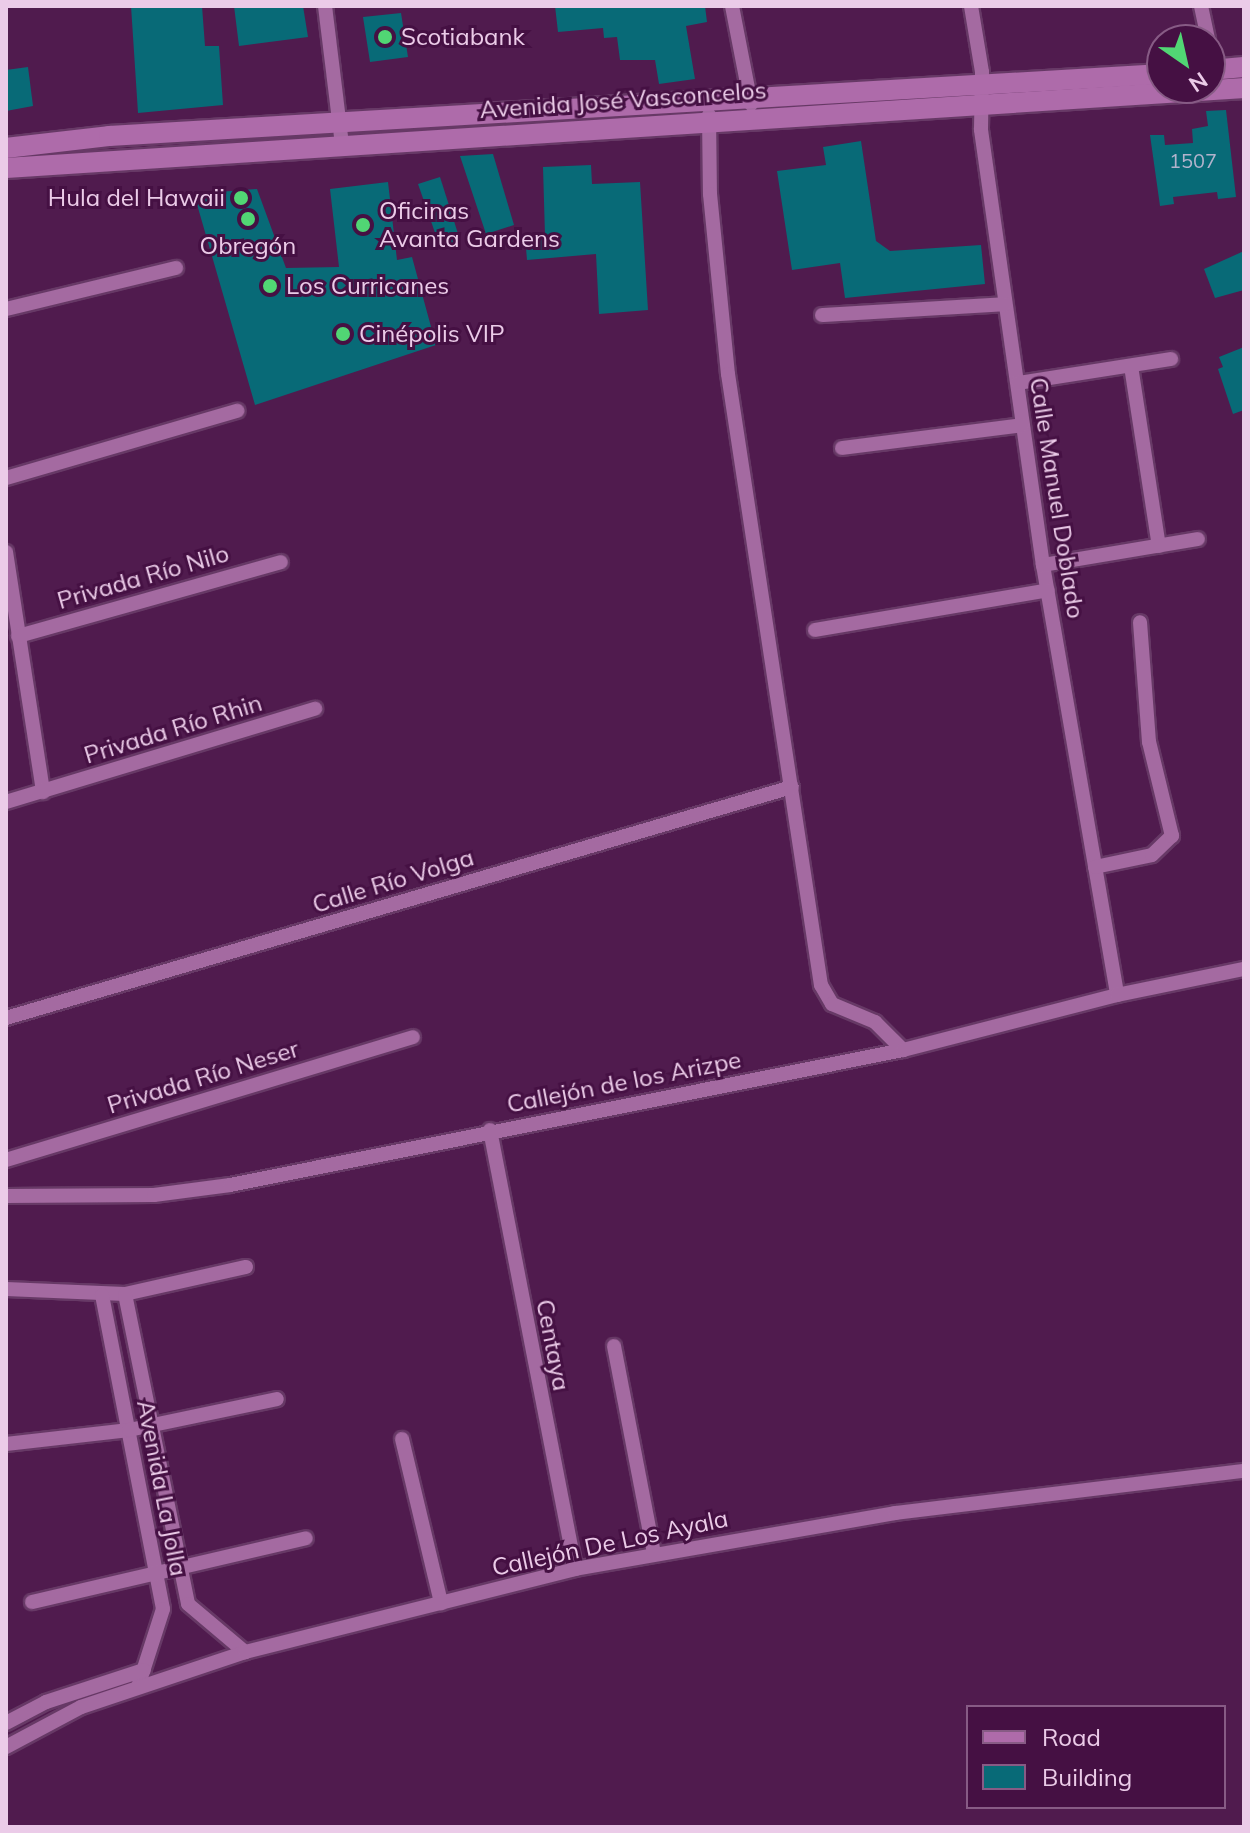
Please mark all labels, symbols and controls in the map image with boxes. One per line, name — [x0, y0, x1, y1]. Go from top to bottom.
place label: Scotiabank — [401, 23, 525, 51]
north arrow — [1146, 24, 1226, 104]
marker: Scotiabank — [376, 28, 394, 46]
text: N — [1184, 66, 1213, 98]
street label: Avenida José Vasconcelos — [479, 76, 767, 124]
house number: 1507 — [1169, 148, 1217, 172]
place label: Hula del Hawaii — [48, 184, 225, 212]
marker: Hula del Hawaii — [232, 189, 250, 207]
place label: Oficinas Avanta Gardens — [379, 197, 560, 253]
marker: Obregón — [239, 210, 257, 228]
marker: Oficinas Avanta Gardens — [354, 216, 372, 234]
place label: Obregón — [200, 232, 296, 260]
place label: Los Curricanes — [286, 272, 449, 300]
marker: Los Curricanes — [261, 277, 279, 295]
place label: Cinépolis VIP — [359, 320, 505, 348]
marker: Cinépolis VIP — [334, 325, 352, 343]
street label: Calle Manuel Doblado — [1024, 376, 1090, 620]
street label: Privada Río Nilo — [54, 539, 232, 615]
street label: Privada Río Rhin — [81, 688, 265, 770]
street label: Calle Río Volga — [309, 843, 477, 919]
street label: Privada Río Neser — [104, 1034, 302, 1120]
street label: Callejón de los Arizpe — [504, 1045, 744, 1119]
street label: Centaya — [530, 1297, 576, 1393]
street label: Avenida La Jolla — [131, 1398, 193, 1578]
street label: Callejón De Los Ayala — [489, 1504, 731, 1582]
legend — [966, 1705, 1226, 1809]
text: Road — [1042, 1722, 1101, 1752]
text: Building — [1042, 1762, 1132, 1792]

